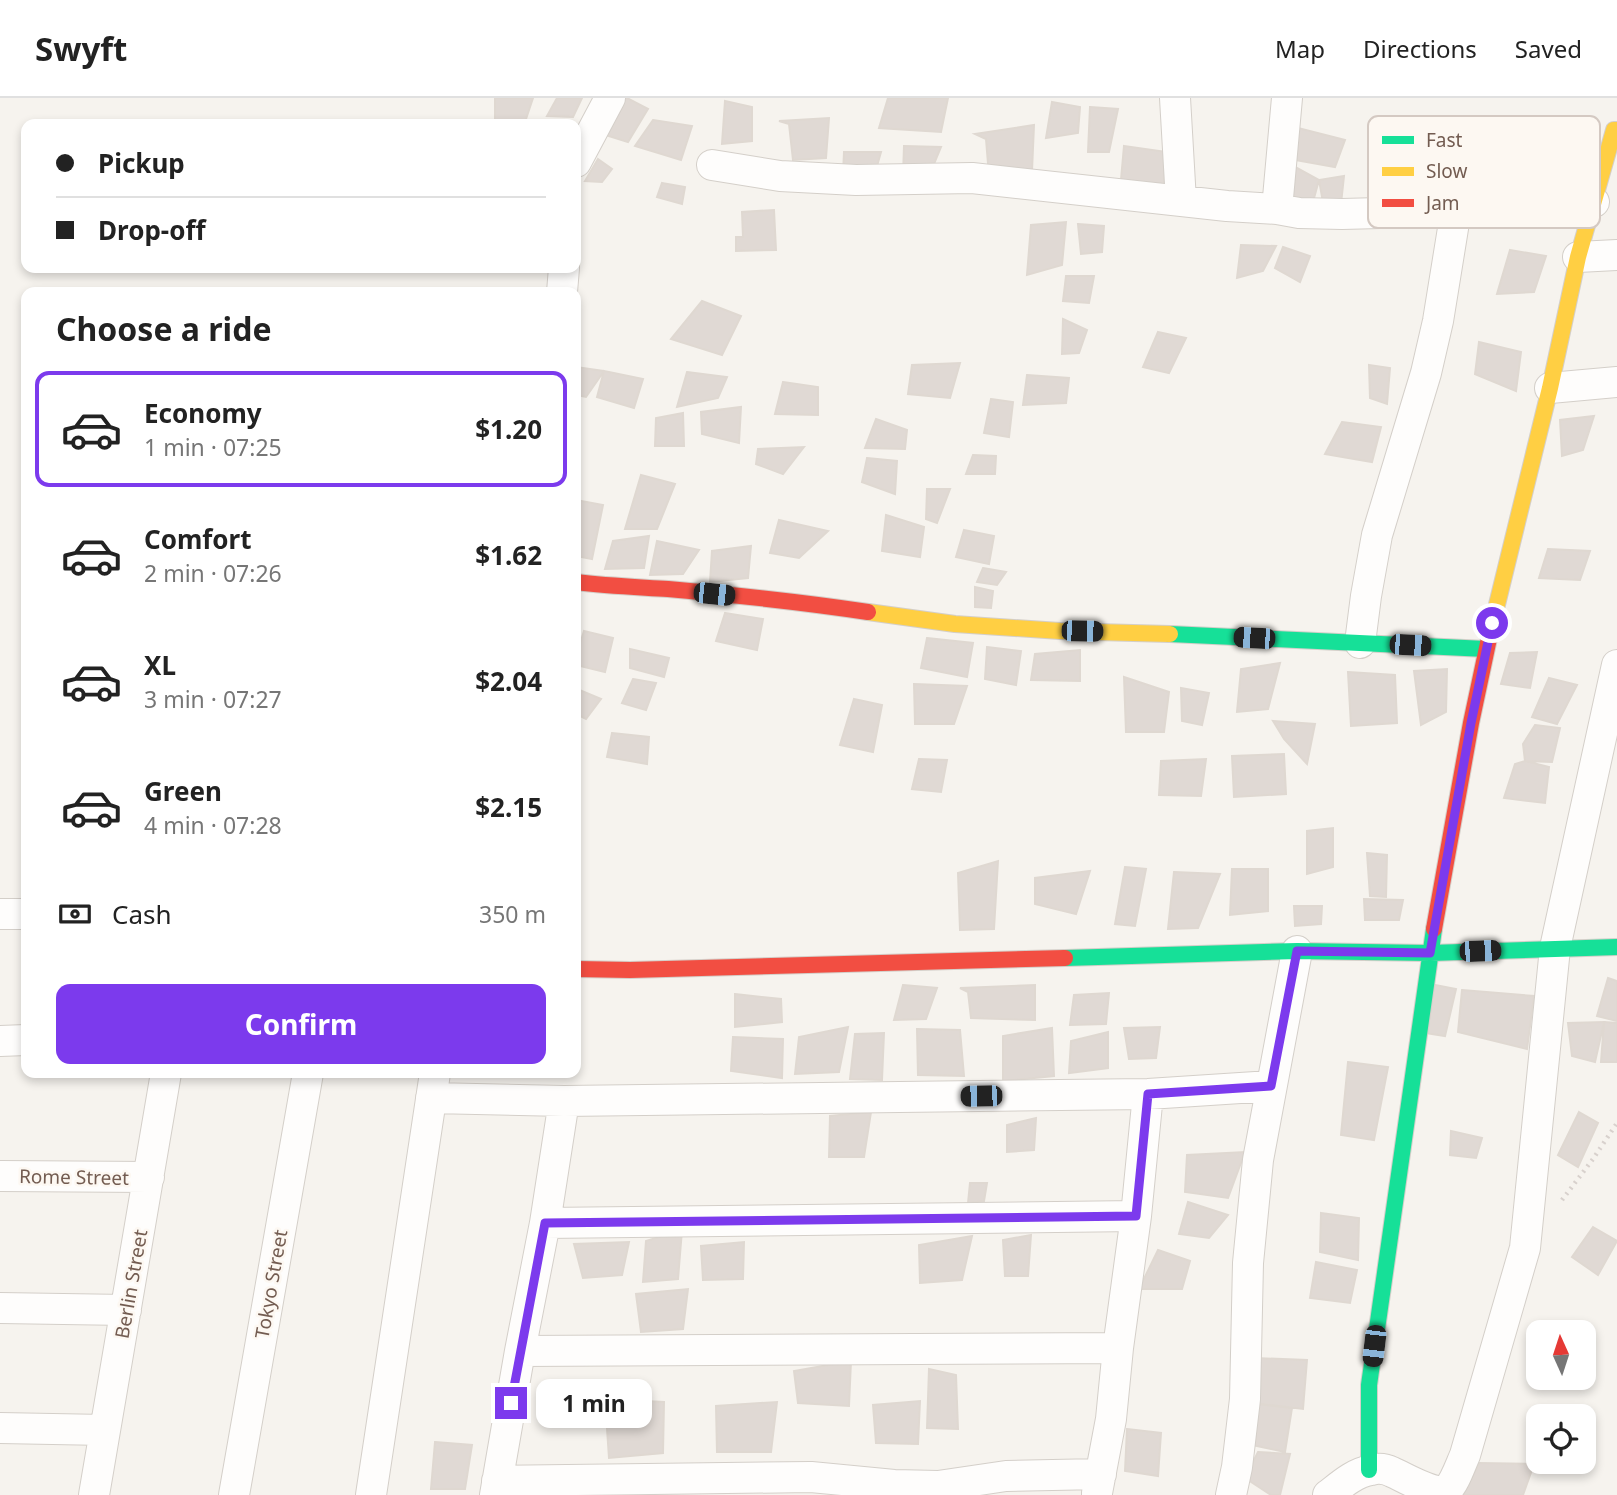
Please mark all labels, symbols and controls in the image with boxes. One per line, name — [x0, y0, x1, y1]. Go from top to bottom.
text: Swyft — [35, 26, 127, 71]
text: Map — [1275, 32, 1325, 65]
text: Directions — [1363, 32, 1477, 65]
text: Saved — [1515, 32, 1582, 65]
legend — [1368, 116, 1600, 228]
text: Fast — [1426, 127, 1463, 153]
text: Pickup — [98, 145, 185, 181]
text: Slow — [1426, 158, 1467, 184]
text: Jam — [1424, 190, 1460, 216]
text: Drop-off — [98, 212, 205, 248]
text: Choose a ride — [56, 307, 272, 350]
text: Economy — [144, 395, 262, 431]
icon: car — [60, 398, 123, 461]
text: $1.20 — [475, 411, 542, 447]
text: 1 min · 07:25 — [144, 431, 282, 463]
text: Comfort — [144, 521, 252, 557]
icon: car — [60, 524, 123, 587]
text: $1.62 — [475, 537, 542, 573]
text: 2 min · 07:26 — [144, 557, 282, 589]
car — [693, 581, 736, 607]
route start — [1476, 607, 1508, 639]
car — [1061, 620, 1104, 642]
car — [1233, 626, 1276, 650]
car — [1389, 633, 1432, 657]
text: XL — [144, 647, 176, 683]
icon: car — [60, 650, 123, 713]
text: $2.04 — [475, 663, 542, 699]
text: 3 min · 07:27 — [144, 683, 282, 715]
text: Green — [144, 773, 222, 809]
icon: car — [60, 776, 123, 839]
text: $2.15 — [475, 789, 542, 825]
text: 4 min · 07:28 — [144, 809, 282, 841]
icon: cash — [56, 895, 94, 933]
text: Cash — [112, 896, 172, 932]
text: 350 m — [479, 898, 546, 930]
car — [1459, 940, 1502, 962]
button: Confirm — [56, 984, 546, 1064]
car — [960, 1085, 1003, 1107]
street label: Rome Street — [19, 1163, 129, 1191]
street label: Berlin Street — [109, 1227, 153, 1341]
street label: Tokyo Street — [249, 1227, 293, 1340]
north arrow — [1526, 1320, 1596, 1390]
map controls — [1526, 1320, 1596, 1474]
car — [1362, 1324, 1387, 1368]
callout: 1 min — [536, 1378, 651, 1428]
route end — [495, 1387, 527, 1419]
text: 1 min — [562, 1387, 626, 1419]
button: locate — [1526, 1404, 1596, 1474]

